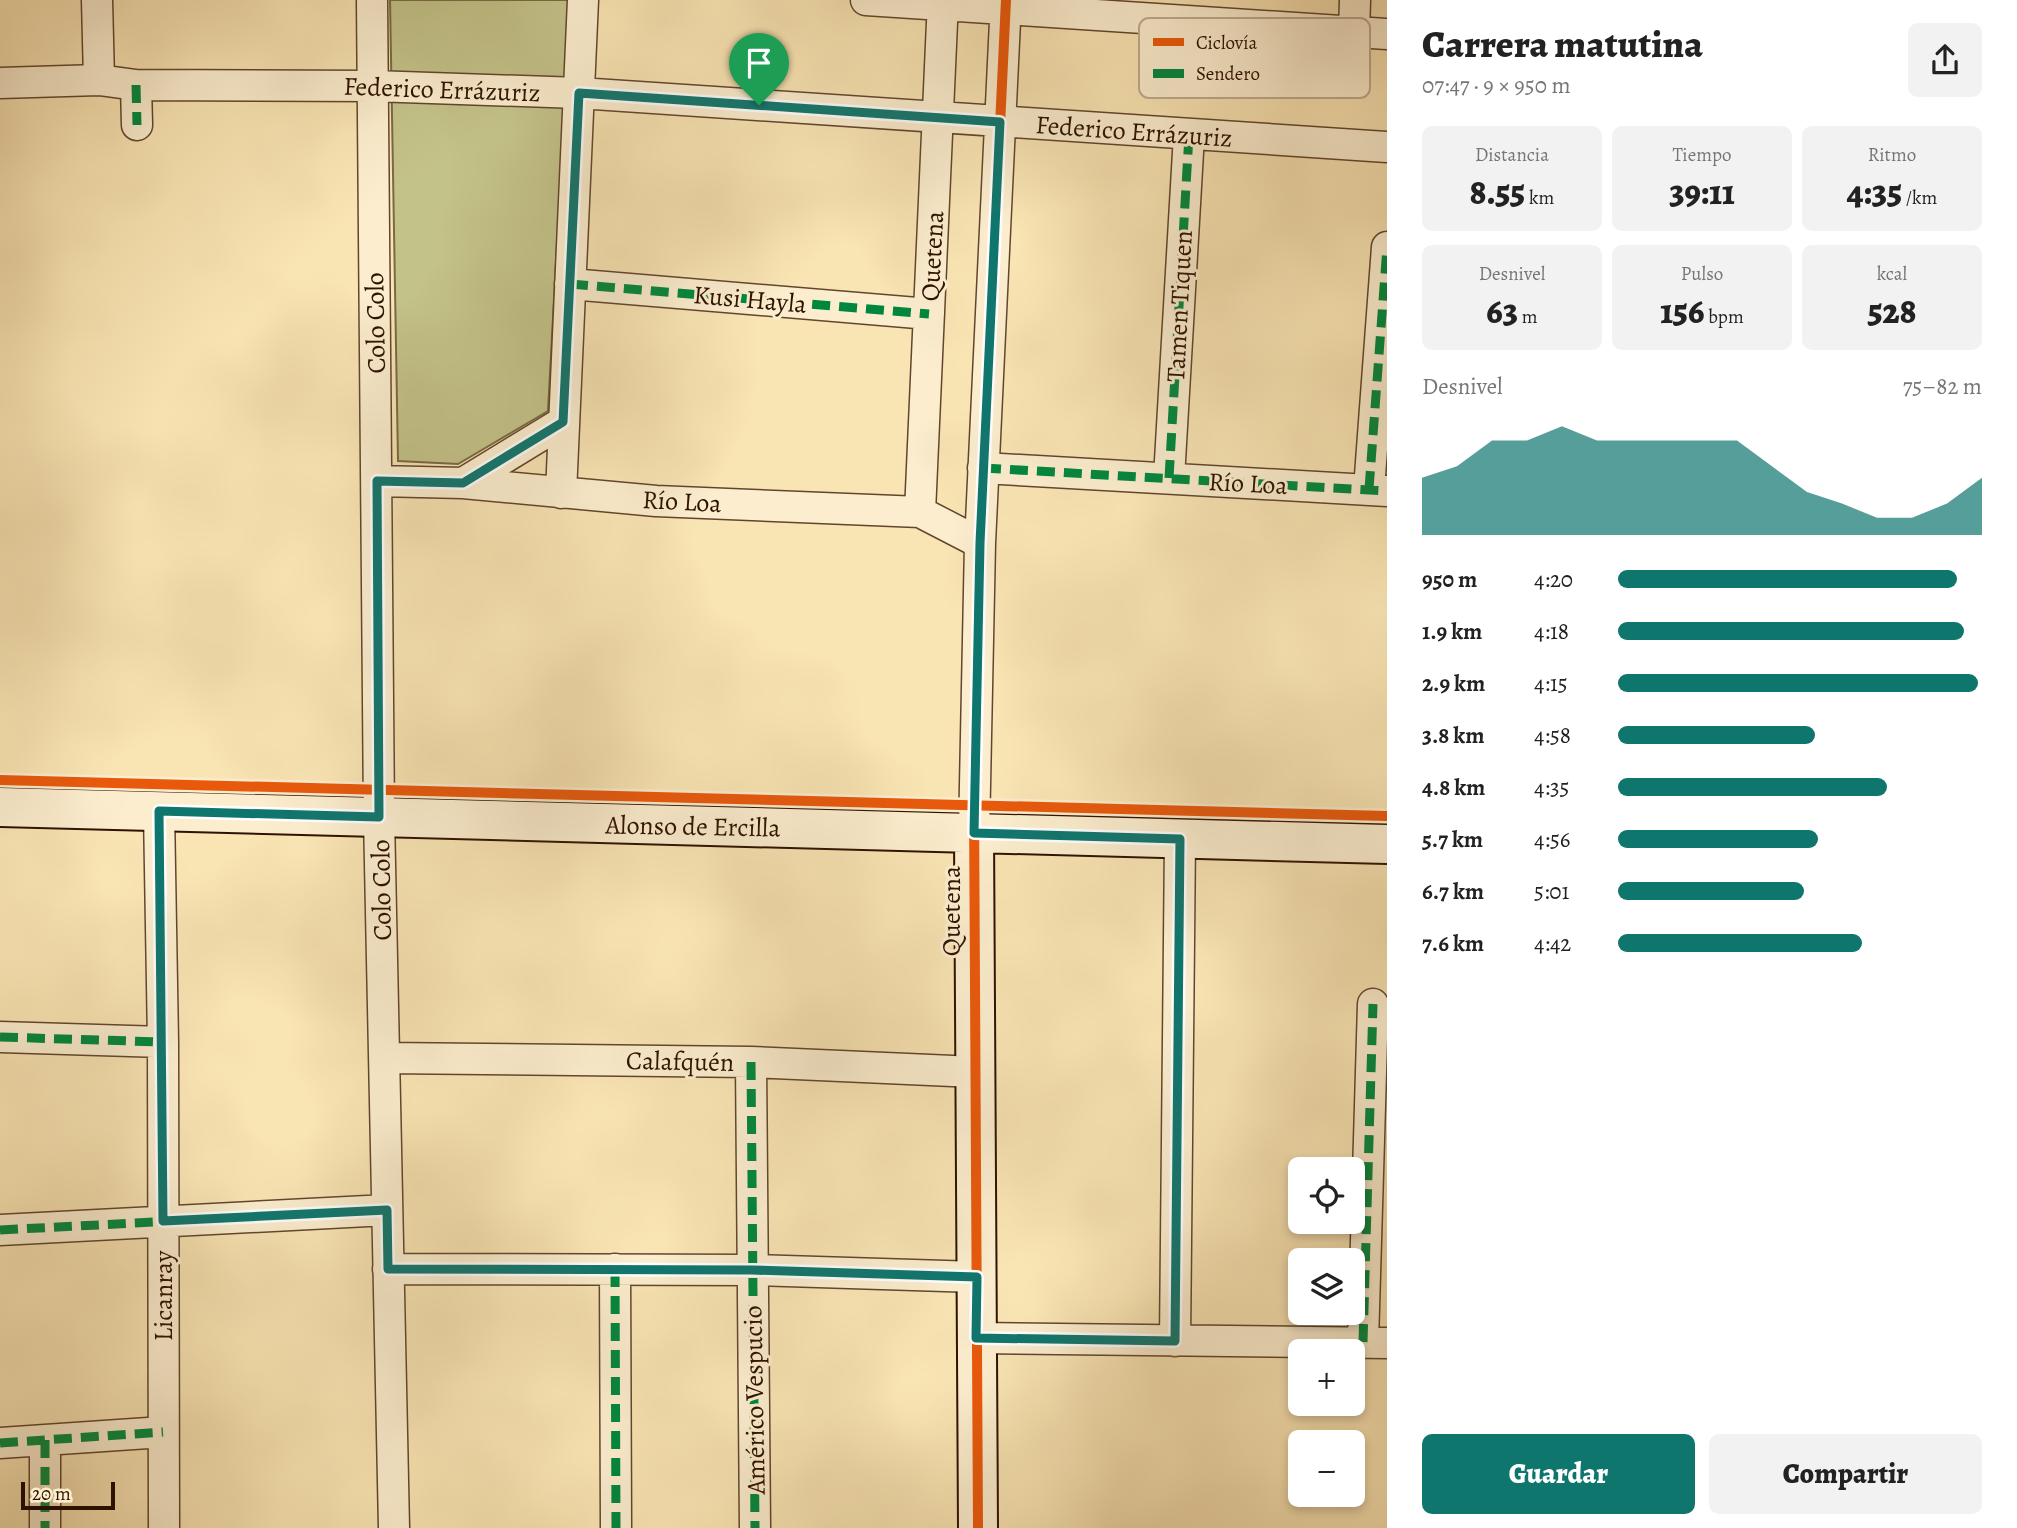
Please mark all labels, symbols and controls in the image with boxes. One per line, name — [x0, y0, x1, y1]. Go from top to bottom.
legend — [1139, 18, 1370, 98]
text: Carrera matutina — [1422, 18, 1703, 70]
button: share — [1908, 23, 1982, 97]
text: Ciclovía — [1196, 30, 1258, 56]
pin — [729, 33, 789, 105]
icon: arrive — [740, 44, 778, 82]
text: Sendero — [1196, 61, 1260, 87]
street label: Federico Errázuriz — [343, 69, 541, 110]
text: 07:47 · 9 × 950 m — [1422, 70, 1571, 101]
street label: Federico Errázuriz — [1034, 107, 1233, 156]
text: Distancia — [1475, 142, 1549, 168]
text: Tiempo — [1673, 142, 1731, 168]
text: Ritmo — [1868, 142, 1916, 168]
text: 8.55 — [1470, 168, 1525, 216]
text: 39:11 — [1669, 168, 1735, 216]
text: 4:35 — [1847, 168, 1902, 216]
text: km — [1525, 185, 1554, 211]
text: /km — [1902, 185, 1937, 211]
street label: Quetena — [913, 210, 952, 302]
street label: Tamen Tiquen — [1158, 229, 1201, 383]
text: Desnivel — [1479, 261, 1545, 287]
text: Pulso — [1681, 261, 1723, 287]
text: kcal — [1877, 261, 1907, 287]
street label: Colo Colo — [357, 272, 394, 374]
street label: Kusi Hayla — [692, 277, 808, 322]
text: 63 — [1486, 287, 1518, 335]
text: 156 — [1660, 287, 1704, 335]
text: 528 — [1868, 287, 1916, 335]
text: m — [1518, 304, 1538, 330]
text: bpm — [1704, 304, 1744, 330]
text: Desnivel — [1422, 371, 1503, 402]
text: 75–82 m — [1903, 371, 1982, 402]
street label: Río Loa — [1207, 464, 1288, 503]
street label: Río Loa — [641, 482, 722, 521]
text: 950 m — [1422, 564, 1477, 595]
text: 4:20 — [1534, 564, 1573, 595]
text: 1.9 km — [1422, 616, 1482, 647]
text: 4:18 — [1534, 616, 1569, 647]
text: 2.9 km — [1422, 668, 1485, 699]
text: 4:15 — [1534, 668, 1568, 699]
text: 3.8 km — [1422, 720, 1484, 751]
text: 4:58 — [1534, 720, 1571, 751]
text: 4.8 km — [1422, 772, 1485, 803]
text: 4:35 — [1534, 772, 1569, 803]
street label: Alonso de Ercilla — [604, 807, 781, 846]
text: 5.7 km — [1422, 824, 1483, 855]
text: 4:56 — [1534, 824, 1570, 855]
street label: Colo Colo — [363, 839, 400, 941]
street label: Quetena — [934, 866, 969, 956]
text: 6.7 km — [1422, 876, 1484, 907]
text: 5:01 — [1534, 876, 1570, 907]
text: 7.6 km — [1422, 928, 1484, 959]
text: 4:42 — [1534, 928, 1571, 959]
street label: Calafquén — [626, 1043, 734, 1080]
map controls — [1288, 1157, 1365, 1507]
button: locate — [1288, 1157, 1365, 1234]
button: layers — [1288, 1248, 1365, 1325]
street label: Licanray — [146, 1250, 181, 1341]
street label: Américo Vespucio — [735, 1305, 774, 1496]
button: + — [1288, 1339, 1365, 1416]
button: − — [1288, 1430, 1365, 1507]
button: Guardar — [1422, 1434, 1695, 1514]
button: Compartir — [1709, 1434, 1982, 1514]
scale bar — [21, 1479, 116, 1511]
text: 20 m — [32, 1481, 71, 1507]

